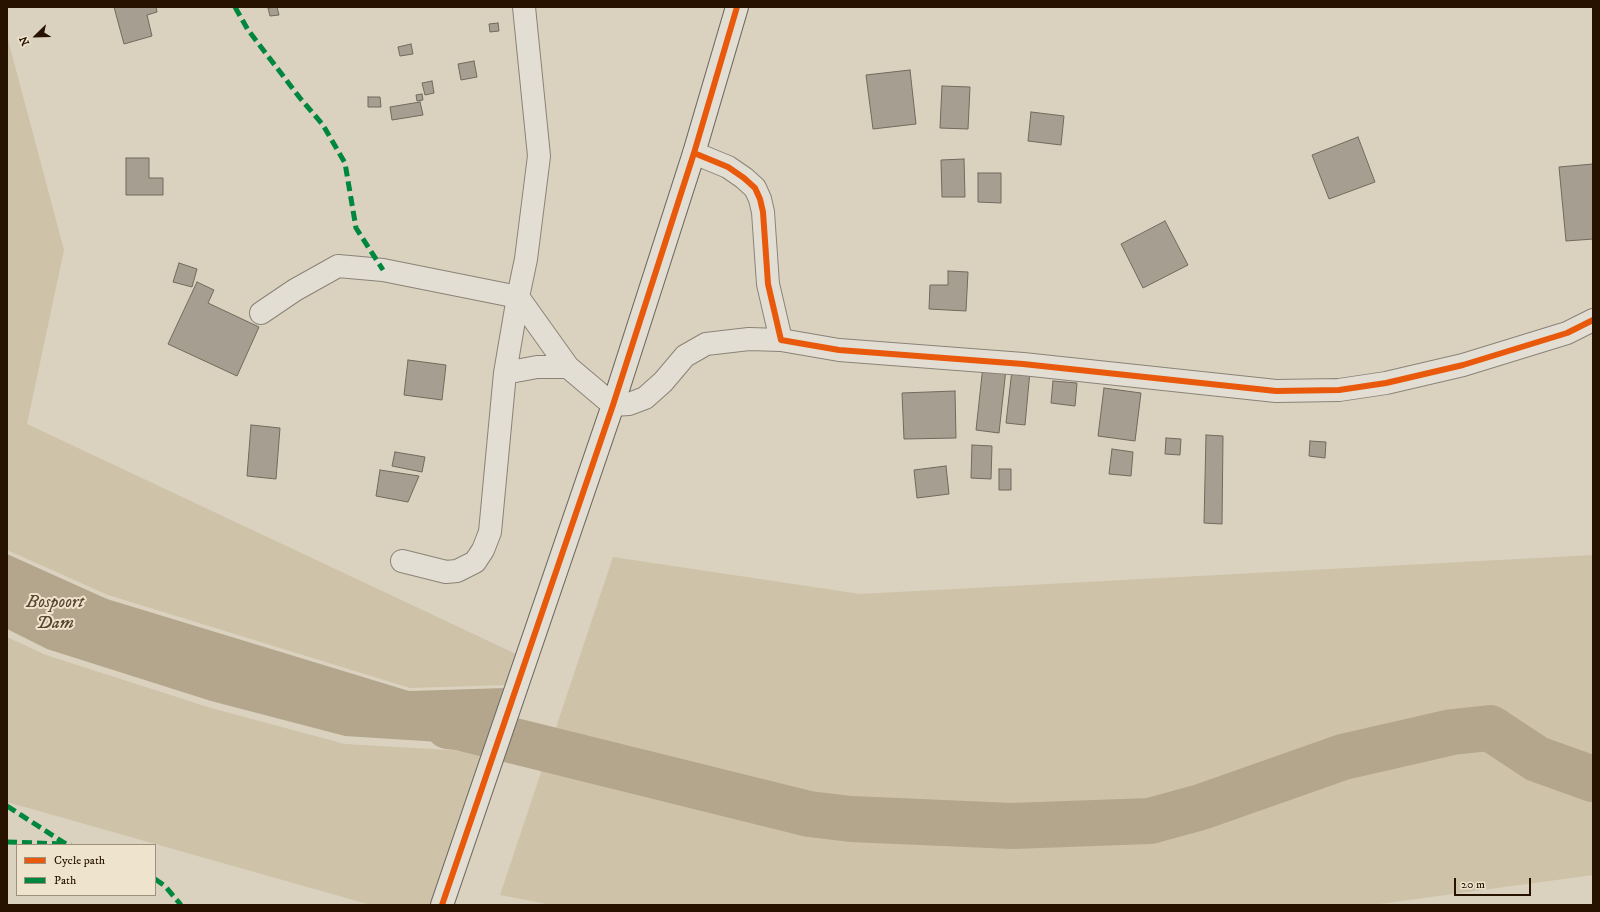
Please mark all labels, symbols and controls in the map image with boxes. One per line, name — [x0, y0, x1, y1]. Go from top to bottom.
north arrow — [16, 16, 56, 56]
text: N — [17, 34, 33, 48]
water label: Bospoort Dam — [26, 592, 84, 634]
legend — [16, 844, 156, 896]
text: Cycle path — [54, 853, 105, 868]
scale bar — [1456, 870, 1533, 896]
text: Path — [54, 873, 76, 888]
text: 20 m — [1461, 877, 1485, 892]

